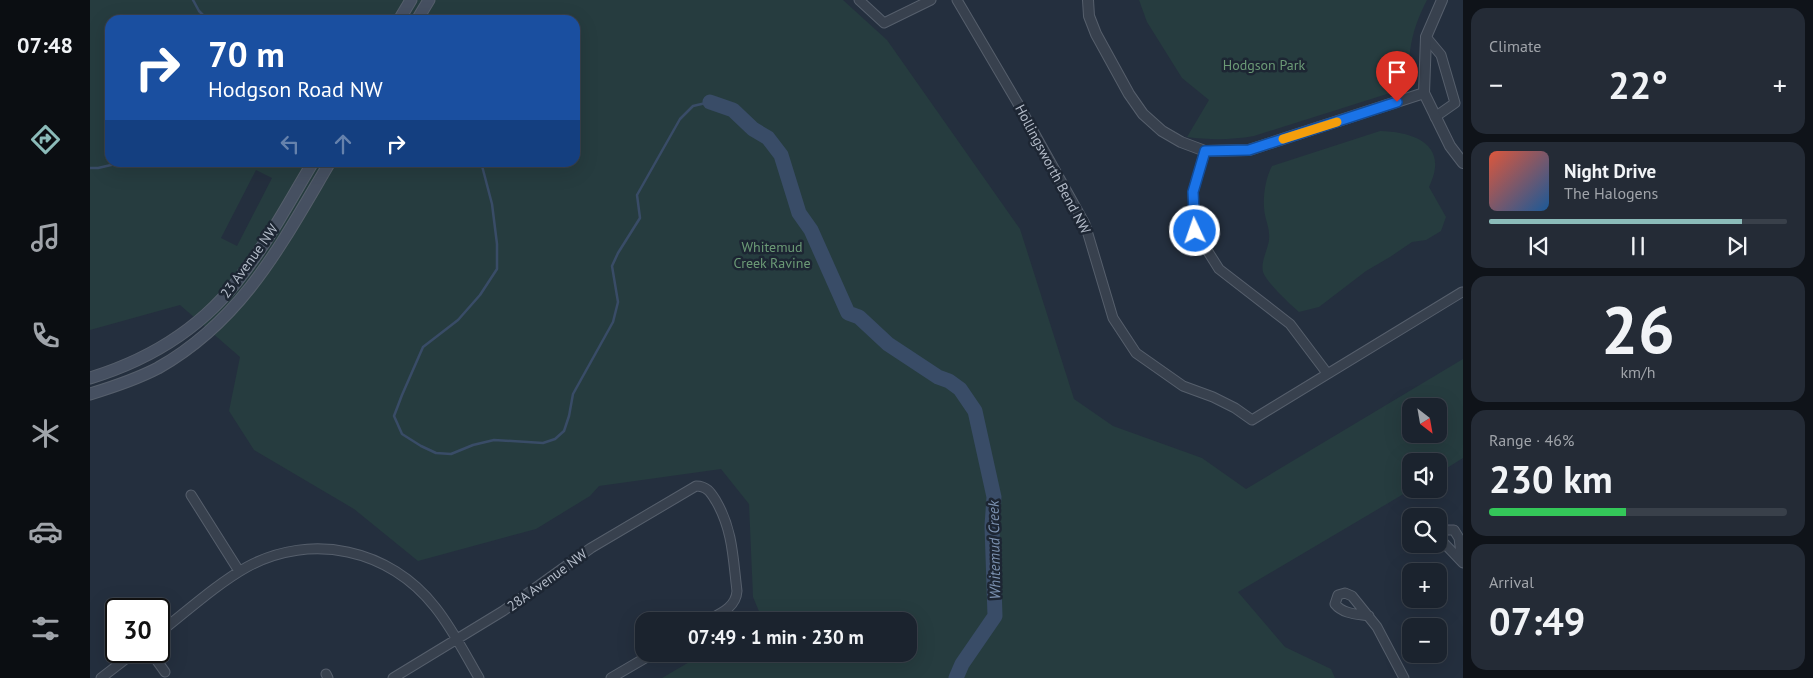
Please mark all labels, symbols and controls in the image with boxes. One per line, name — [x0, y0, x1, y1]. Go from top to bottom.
text: 07:48 — [17, 31, 73, 59]
text: 70 m — [208, 31, 285, 77]
icon: right — [125, 35, 190, 100]
text: Climate — [1489, 36, 1541, 56]
pin — [1376, 51, 1418, 102]
park label: Hodgson Park — [1223, 56, 1306, 74]
icon: arrive — [1383, 58, 1411, 86]
text: 22° — [1608, 60, 1668, 109]
text: − — [1489, 66, 1503, 103]
text: + — [1773, 66, 1787, 103]
text: Hodgson Road NW — [208, 75, 383, 103]
street label: Hollingsworth Bend NW — [1011, 101, 1095, 237]
icon: directions — [28, 122, 63, 157]
icon: left — [276, 130, 304, 158]
icon: ahead — [329, 130, 357, 158]
icon: right — [382, 130, 410, 158]
text: Night Drive — [1564, 159, 1656, 183]
text: The Halogens — [1564, 183, 1658, 203]
position arrow — [1168, 204, 1220, 256]
icon: music — [28, 220, 63, 255]
street label: 23 Avenue NW — [216, 220, 282, 301]
icon: previous — [1525, 232, 1553, 260]
icon: pause — [1624, 232, 1652, 260]
icon: next — [1723, 232, 1751, 260]
park label: Whitemud Creek Ravine — [733, 238, 811, 272]
text: 26 — [1601, 287, 1675, 371]
icon: phone — [28, 318, 63, 353]
text: km/h — [1620, 362, 1656, 382]
north arrow — [1402, 398, 1448, 442]
map controls — [1402, 398, 1447, 663]
icon: climate — [28, 416, 63, 451]
text: Range · 46% — [1489, 430, 1574, 450]
button: sound — [1402, 453, 1447, 498]
text: 230 km — [1489, 454, 1613, 503]
water label: Whitemud Creek — [984, 499, 1004, 600]
button: search — [1402, 508, 1447, 553]
icon: car — [28, 514, 63, 549]
street label: 28A Avenue NW — [503, 545, 591, 615]
button: + — [1402, 563, 1447, 608]
text: Arrival — [1489, 572, 1534, 592]
text: 07:49 — [1489, 596, 1585, 645]
speed limit sign: 30 — [105, 598, 170, 663]
icon: filters — [28, 611, 63, 646]
button: − — [1402, 618, 1447, 663]
text: 07:49 · 1 min · 230 m — [688, 625, 864, 649]

